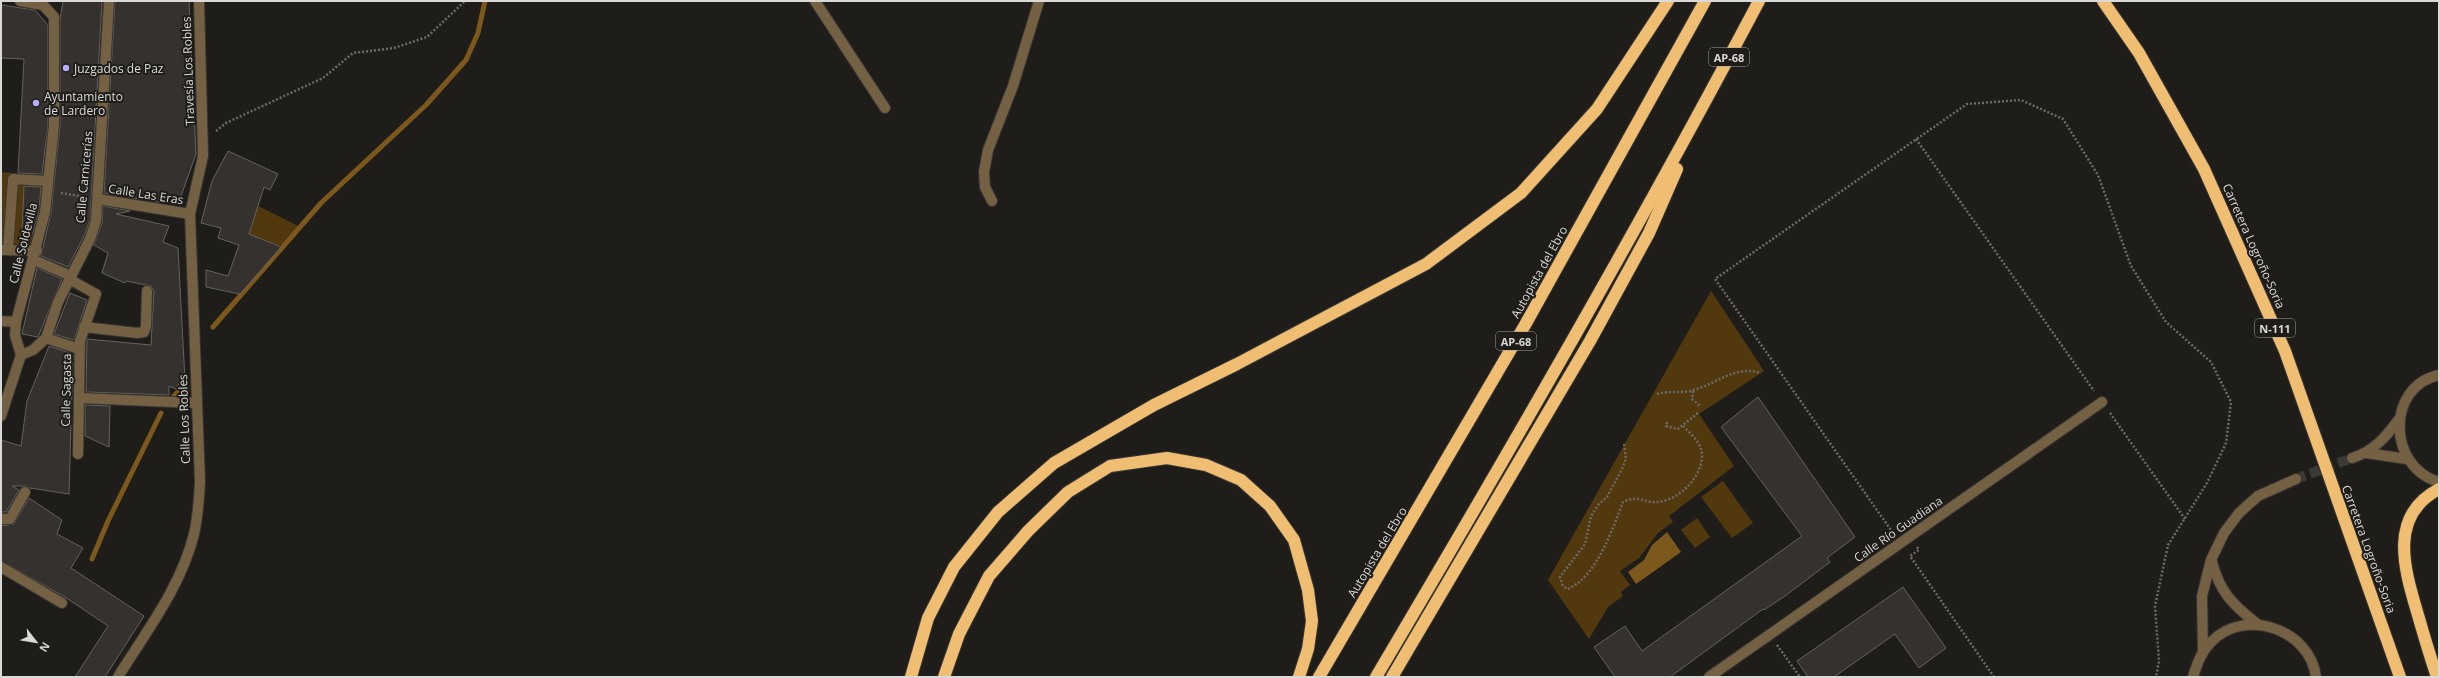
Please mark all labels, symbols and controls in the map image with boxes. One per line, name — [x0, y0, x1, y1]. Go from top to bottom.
street label: Travesía Los Robles — [178, 16, 198, 126]
road number: AP-68 — [1709, 48, 1749, 66]
place label: Juzgados de Paz — [73, 60, 164, 77]
marker: Juzgados de Paz — [61, 63, 71, 73]
place label: Ayuntamiento de Lardero — [44, 88, 123, 119]
marker: Ayuntamiento de Lardero — [31, 98, 41, 108]
street label: Calle Carnicerías — [72, 130, 97, 224]
street label: Calle Las Eras — [107, 180, 185, 208]
street label: Carretera Logroño-Soria — [2219, 181, 2289, 311]
street label: Calle Soldevilla — [5, 201, 41, 285]
street label: Autopista del Ebro — [1507, 223, 1571, 321]
road number: N-111 — [2255, 319, 2295, 337]
road number: AP-68 — [1496, 332, 1536, 350]
street label: Calle Sagasta — [57, 353, 75, 427]
street label: Calle Los Robles — [174, 373, 194, 464]
street label: Carretera Logroño-Soria — [2338, 482, 2400, 616]
street label: Calle Río Guadiana — [1850, 492, 1946, 566]
street label: Autopista del Ebro — [1343, 503, 1411, 601]
north arrow — [16, 622, 56, 662]
text: N — [36, 640, 54, 655]

